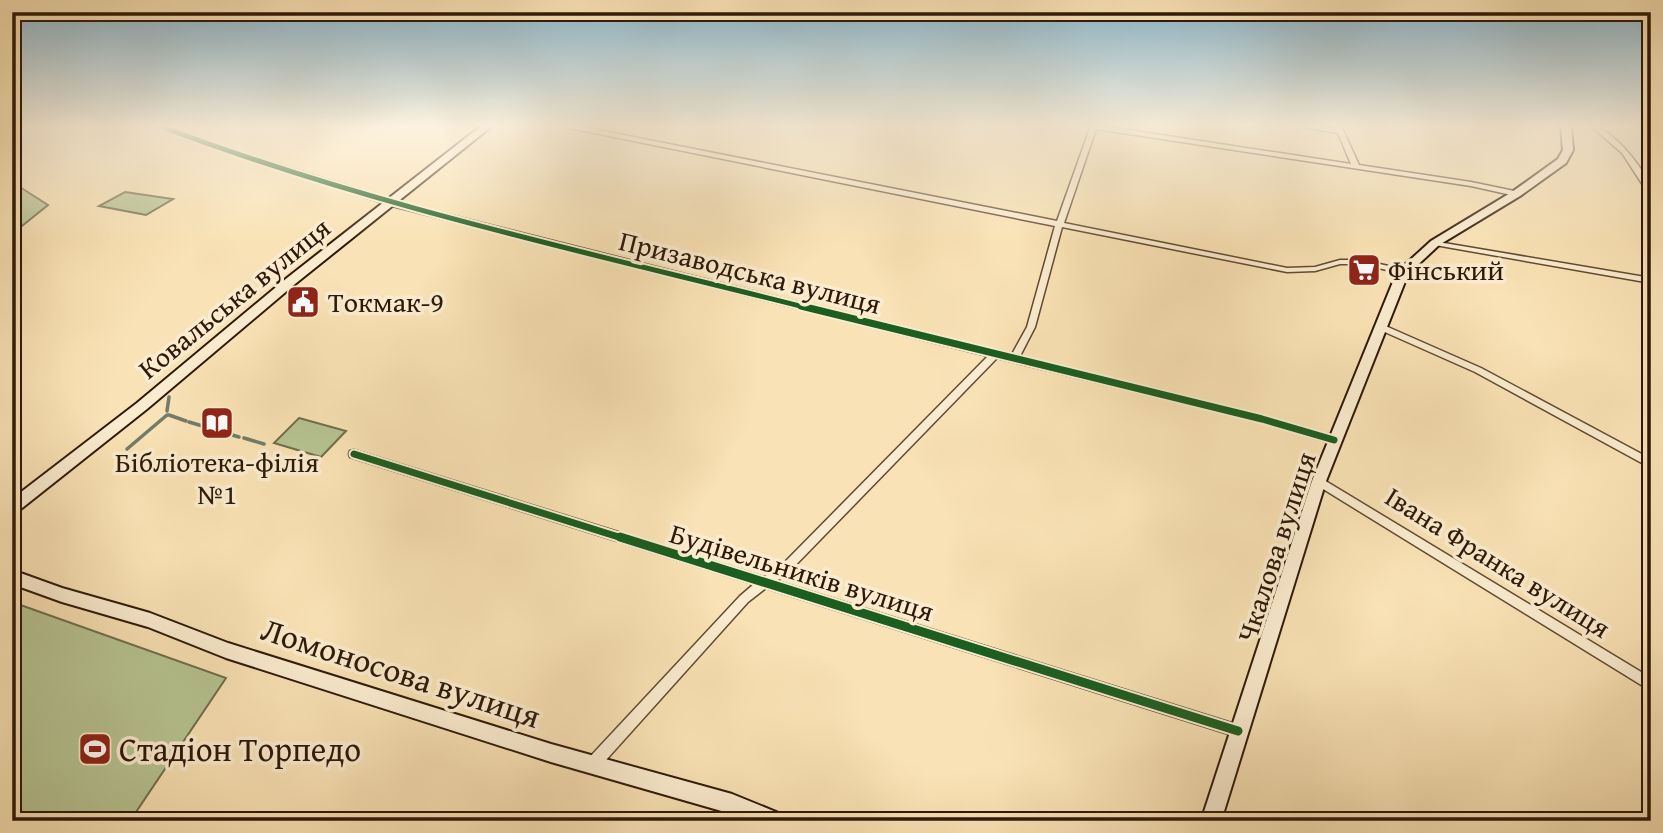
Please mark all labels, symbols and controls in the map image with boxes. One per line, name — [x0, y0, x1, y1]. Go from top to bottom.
street label: Ковальська вулиця — [129, 207, 339, 388]
street label: Призаводська вулиця — [615, 219, 885, 324]
place label: Фінський — [1388, 249, 1504, 290]
supermarket icon: Фінський — [1345, 251, 1383, 289]
place label: Токмак-9 — [328, 281, 444, 322]
public building icon: Токмак-9 — [284, 283, 322, 321]
library icon: Бібліотека-філія №1 — [198, 404, 236, 442]
place label: Бібліотека-філія №1 — [115, 441, 319, 514]
street label: Чкалова вулиця — [1225, 446, 1326, 647]
street label: Івана Франка вулиця — [1378, 476, 1619, 647]
street label: Будівельників вулиця — [665, 512, 939, 631]
street label: Ломоносова вулиця — [255, 604, 547, 740]
place label: Стадіон Торпедо — [119, 725, 361, 773]
sports icon: Стадіон Торпедо — [76, 730, 114, 768]

